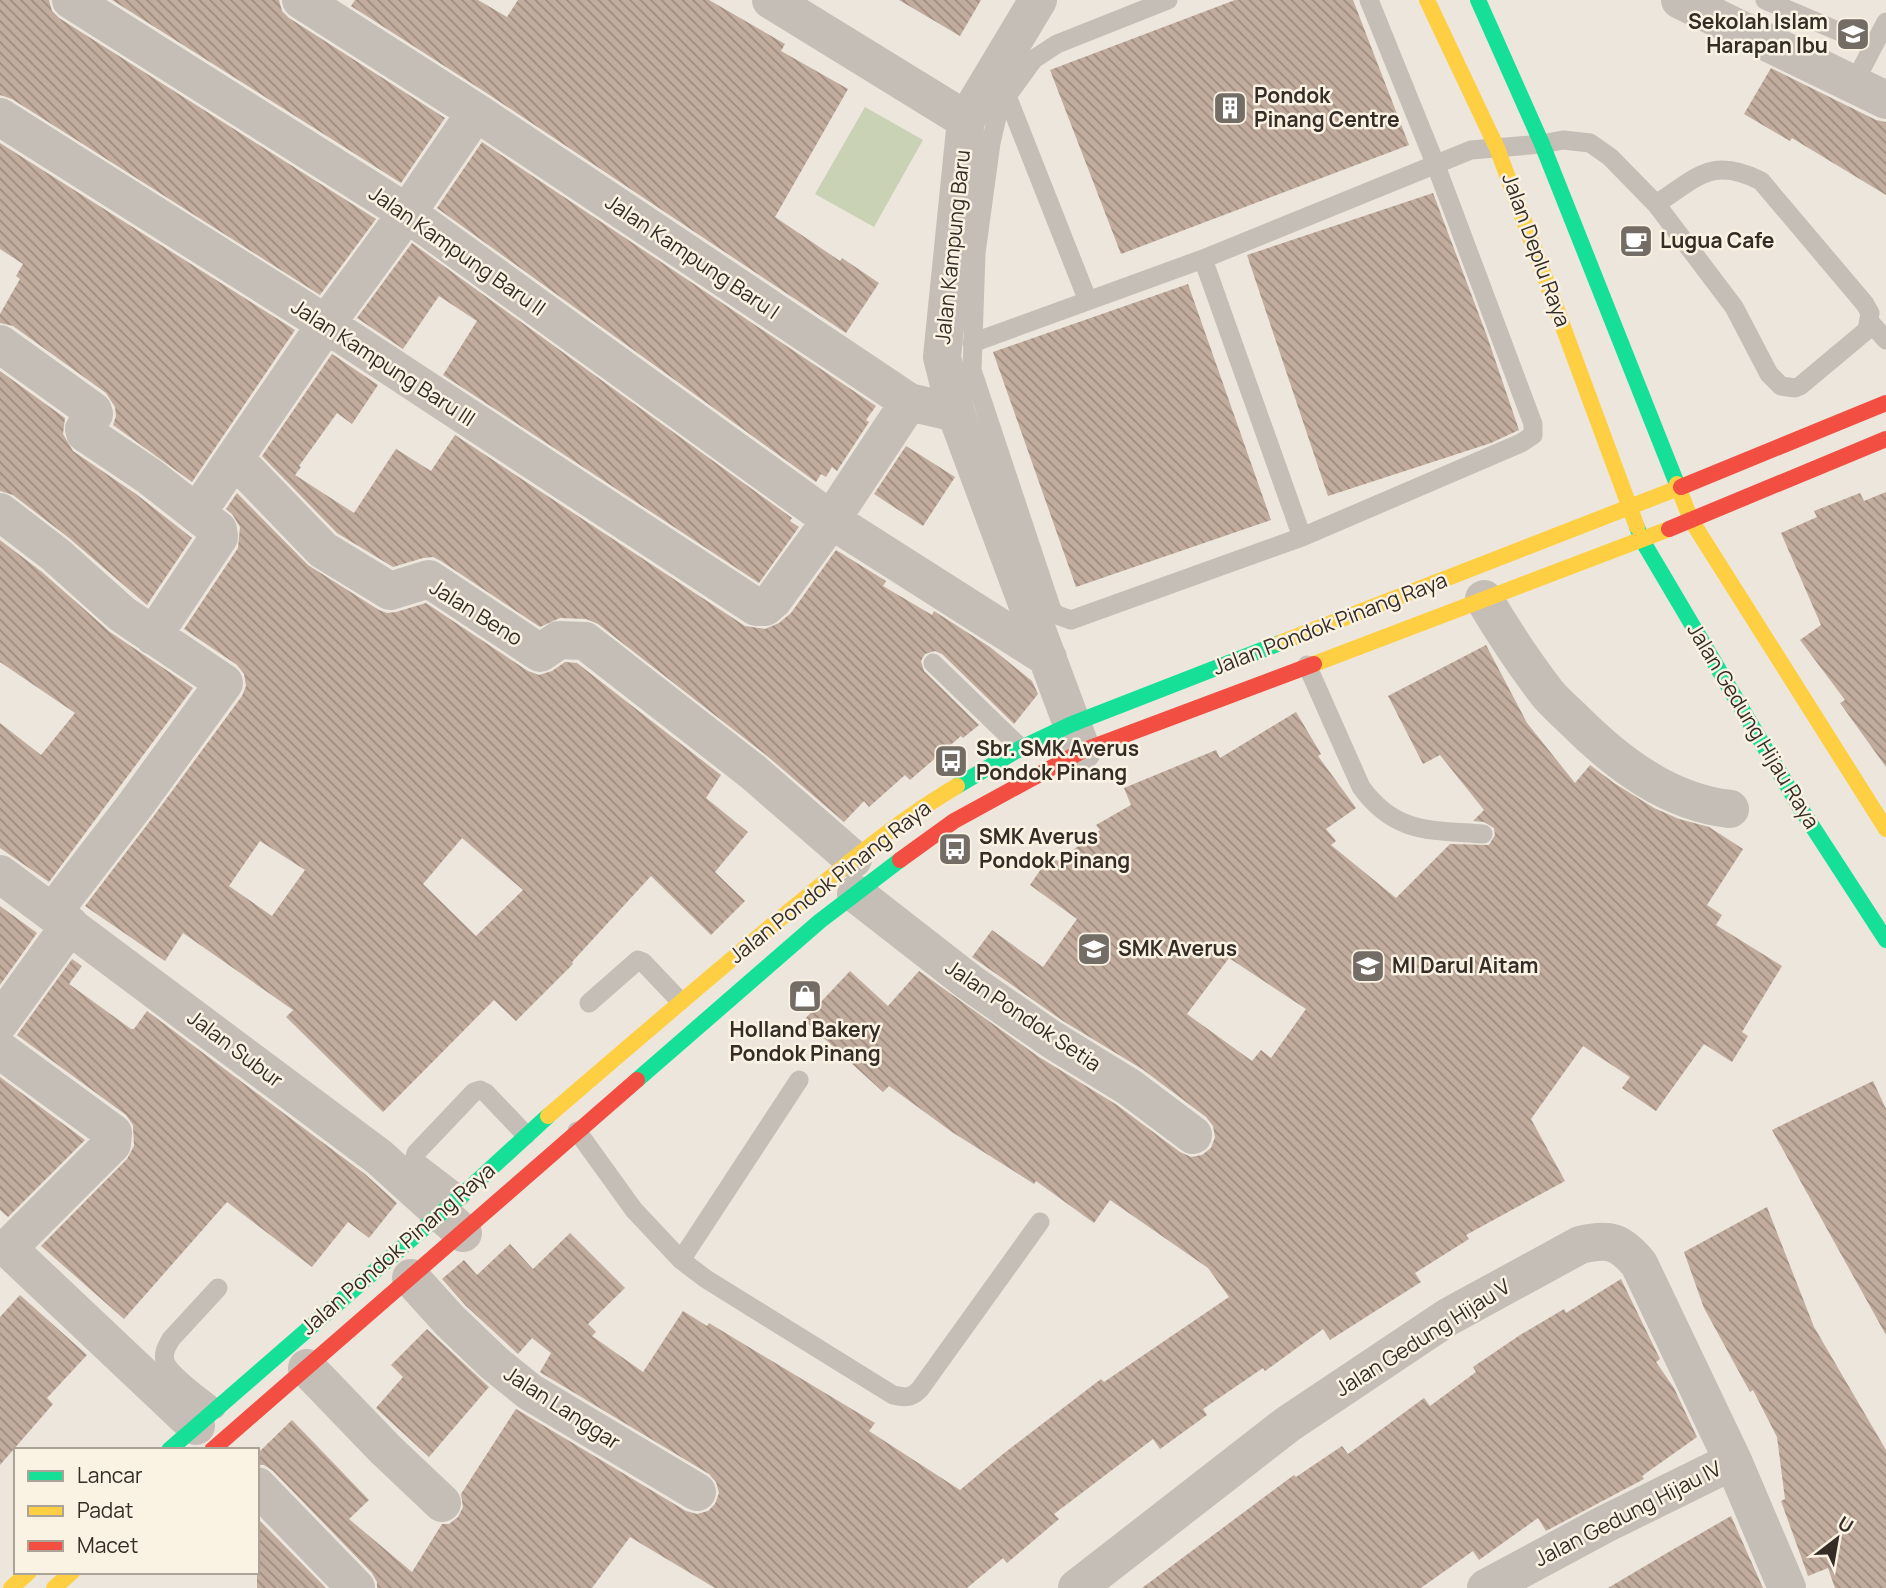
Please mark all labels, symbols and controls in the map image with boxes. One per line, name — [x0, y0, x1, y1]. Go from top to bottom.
place label: Sekolah Islam Harapan Ibu — [1688, 7, 1828, 59]
school or university icon: Sekolah Islam Harapan Ibu — [1834, 15, 1872, 53]
place label: Pondok Pinang Centre — [1254, 81, 1400, 133]
building icon: Pondok Pinang Centre — [1211, 89, 1249, 127]
street label: Jalan Kampung Baru — [928, 148, 976, 345]
street label: Jalan Deplu Raya — [1496, 169, 1578, 330]
street label: Jalan Kampung Baru II — [364, 179, 551, 322]
street label: Jalan Kampung Baru I — [600, 187, 785, 325]
cafe icon: Lugua Cafe — [1617, 222, 1655, 260]
place label: Lugua Cafe — [1660, 226, 1774, 254]
street label: Jalan Kampung Baru III — [286, 292, 481, 432]
street label: Jalan Pondok Pinang Raya — [1208, 565, 1451, 681]
street label: Jalan Beno — [425, 573, 528, 652]
street label: Jalan Gedung Hijau Raya — [1681, 617, 1826, 834]
place label: Sbr. SMK Averus Pondok Pinang — [976, 734, 1139, 786]
bus stop icon: Sbr. SMK Averus Pondok Pinang — [932, 742, 970, 780]
street label: Jalan Pondok Pinang Raya — [723, 794, 936, 969]
place label: SMK Averus Pondok Pinang — [979, 822, 1130, 874]
bus stop icon: SMK Averus Pondok Pinang — [936, 830, 974, 868]
school or university icon: SMK Averus — [1075, 930, 1113, 968]
place label: SMK Averus — [1118, 934, 1237, 962]
school or university icon: MI Darul Aitam — [1349, 947, 1387, 985]
place label: MI Darul Aitam — [1392, 951, 1539, 979]
street label: Jalan Pondok Setia — [940, 953, 1107, 1078]
shop icon: Holland Bakery Pondok Pinang — [786, 977, 824, 1015]
street label: Jalan Subur — [182, 1003, 289, 1094]
place label: Holland Bakery Pondok Pinang — [729, 1015, 881, 1067]
street label: Jalan Pondok Pinang Raya — [294, 1156, 500, 1340]
street label: Jalan Gedung Hijau V — [1330, 1272, 1516, 1402]
street label: Jalan Langgar — [499, 1359, 627, 1456]
legend — [14, 1448, 259, 1574]
street label: Jalan Gedung Hijau IV — [1529, 1454, 1726, 1572]
text: Lancar — [77, 1461, 143, 1489]
text: Padat — [77, 1496, 133, 1524]
north arrow — [1802, 1504, 1872, 1574]
text: U — [1833, 1510, 1858, 1539]
text: Macet — [77, 1531, 138, 1559]

